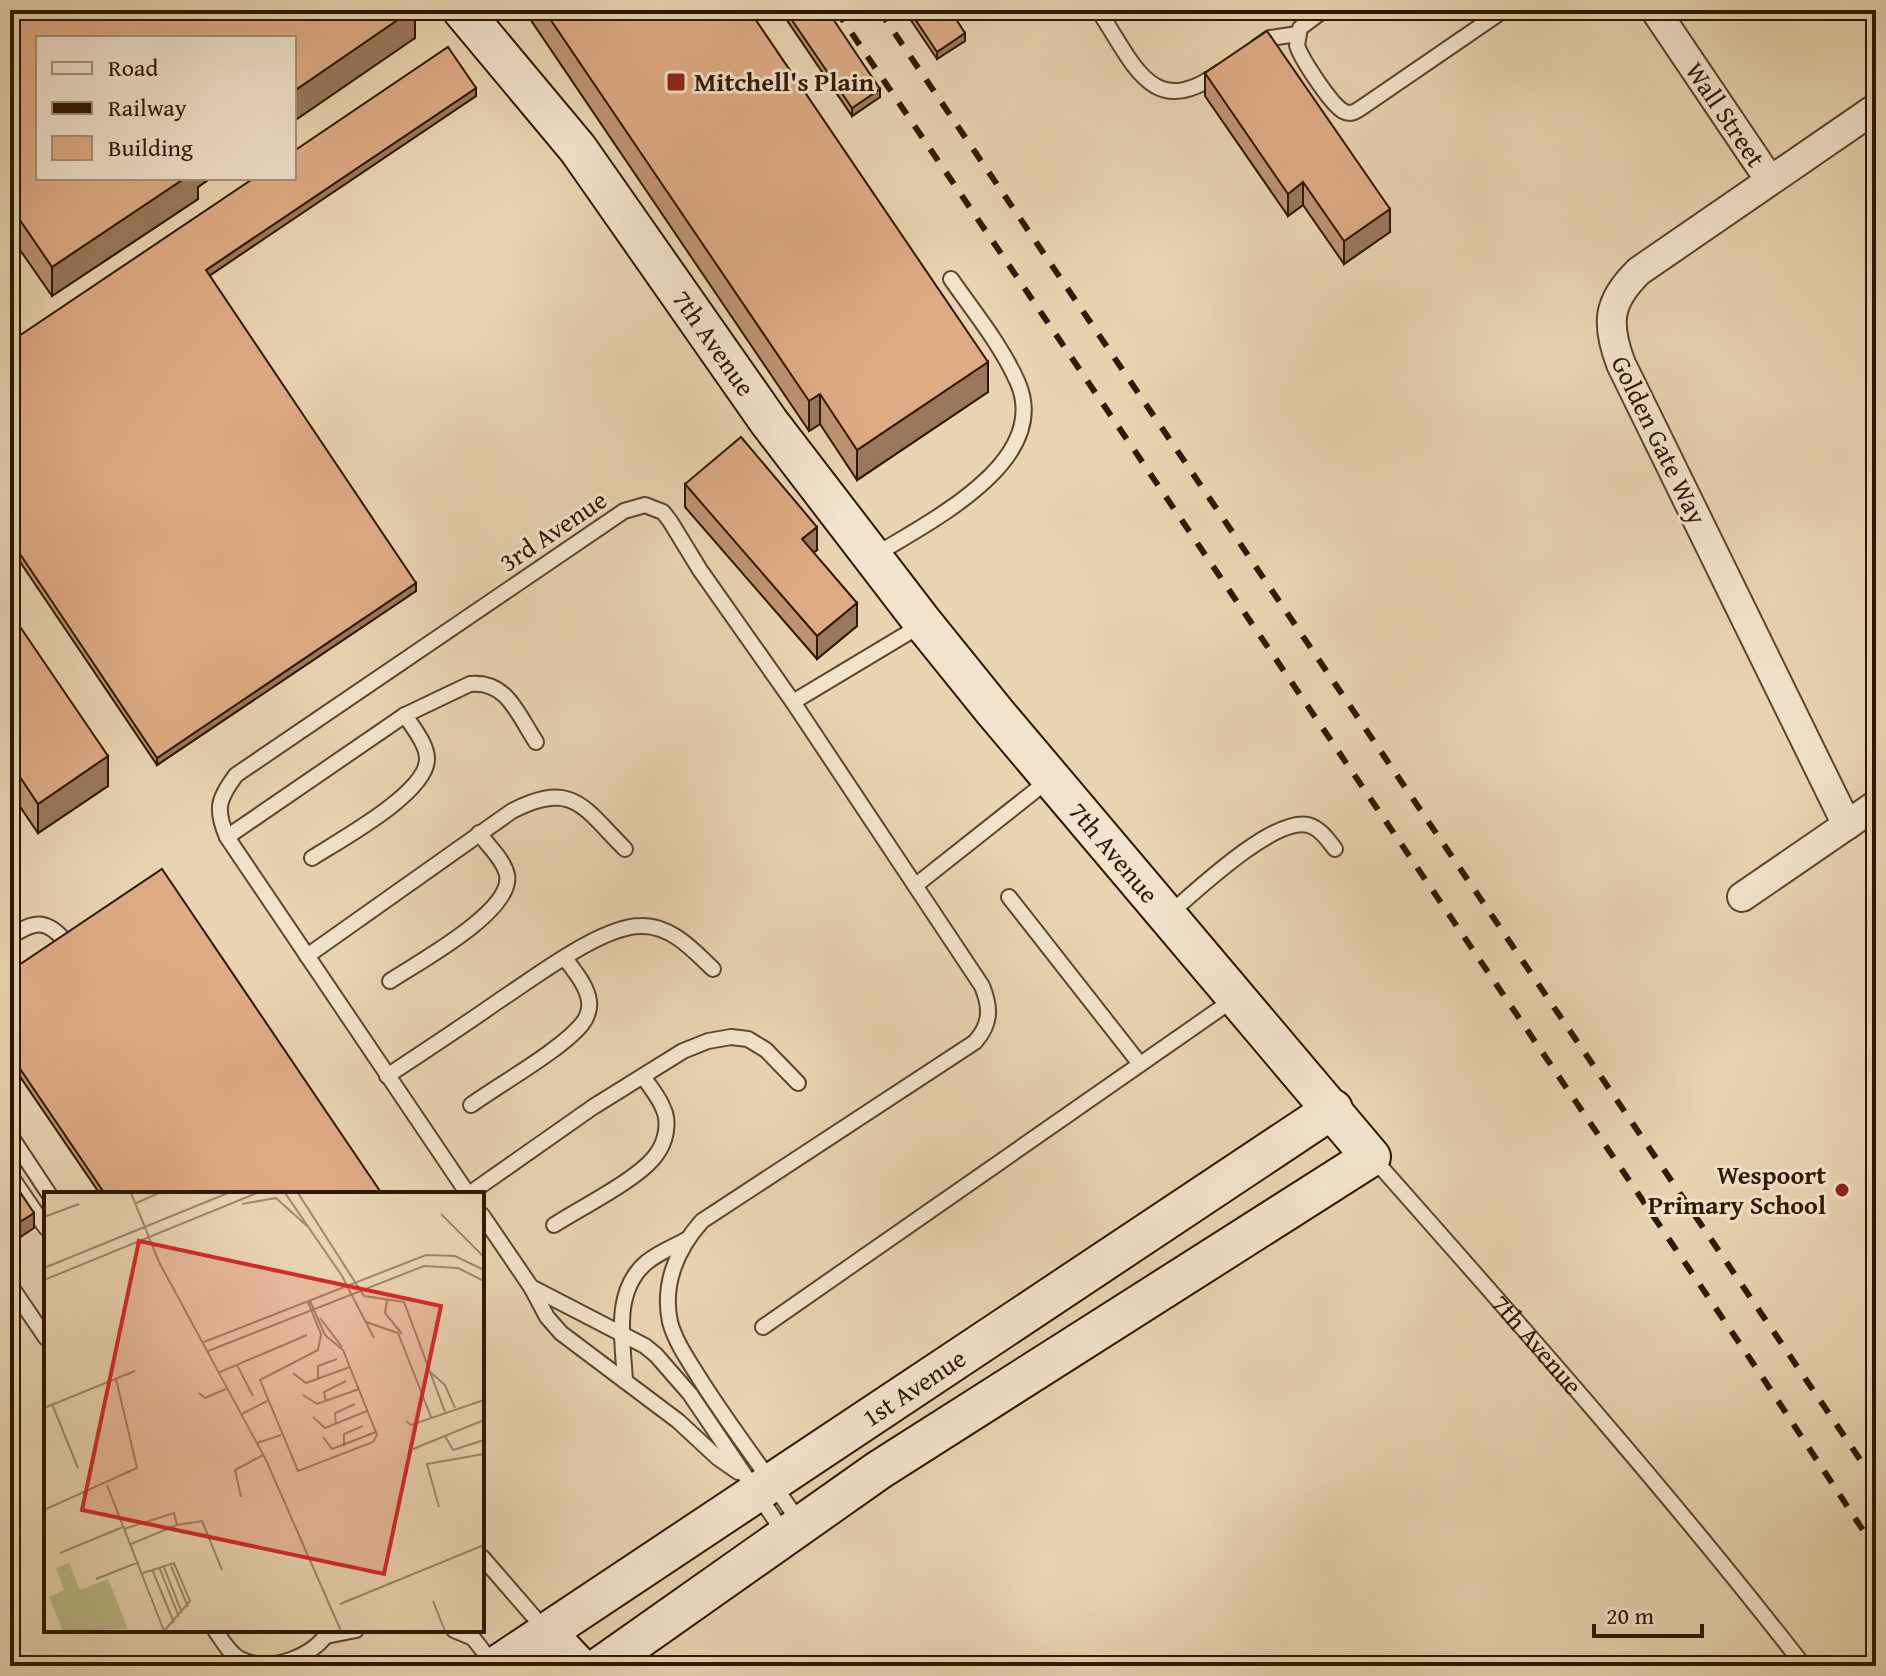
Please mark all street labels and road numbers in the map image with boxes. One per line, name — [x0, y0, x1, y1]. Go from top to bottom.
street label: Wall Street — [1676, 54, 1775, 175]
street label: 7th Avenue — [663, 282, 765, 404]
street label: Golden Gate Way — [1602, 349, 1717, 531]
street label: 3rd Avenue — [491, 480, 614, 581]
street label: 7th Avenue — [1060, 793, 1168, 911]
street label: 7th Avenue — [1483, 1286, 1592, 1403]
street label: 1st Avenue — [854, 1339, 973, 1436]

